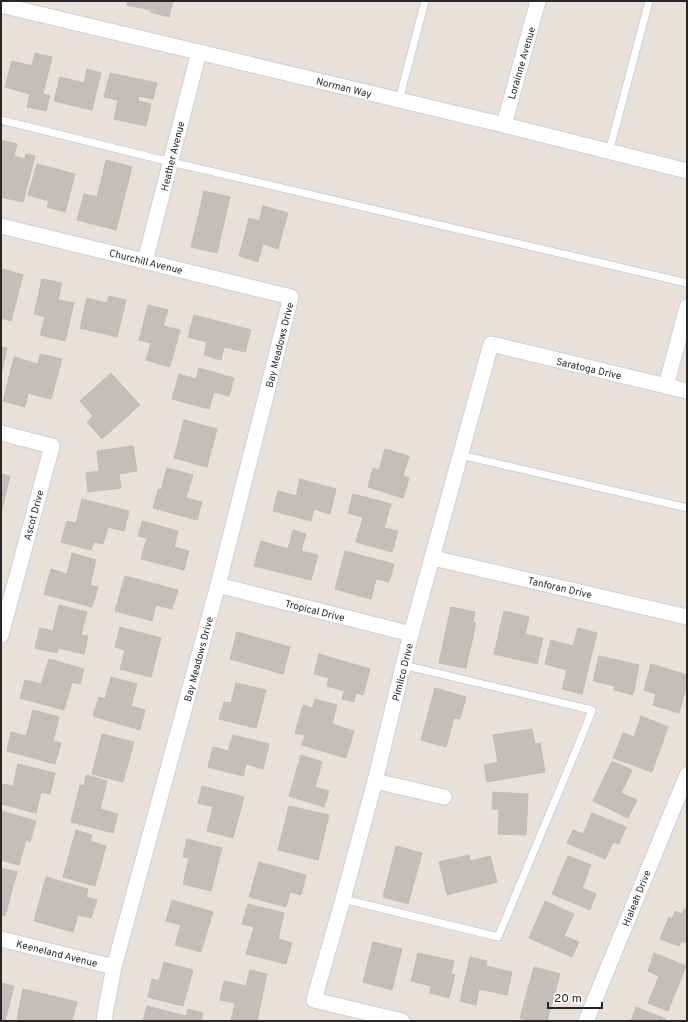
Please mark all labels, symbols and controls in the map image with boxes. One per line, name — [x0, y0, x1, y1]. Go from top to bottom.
street label: Lorainne Avenue — [506, 26, 539, 101]
street label: Norman Way — [314, 75, 373, 102]
street label: Heather Avenue — [158, 120, 188, 193]
street label: Churchill Avenue — [108, 247, 184, 278]
street label: Bay Meadows Drive — [264, 301, 297, 389]
street label: Saratoga Drive — [555, 356, 623, 383]
street label: Ascot Drive — [21, 489, 47, 542]
street label: Tanforan Drive — [526, 575, 593, 602]
street label: Tropical Drive — [283, 598, 346, 625]
street label: Bay Meadows Drive — [182, 616, 217, 703]
street label: Pimlico Drive — [390, 642, 417, 703]
street label: Hialeah Drive — [620, 868, 655, 929]
street label: Keeneland Avenue — [15, 938, 99, 971]
scale bar — [548, 984, 602, 1010]
text: 20 m — [554, 991, 582, 1007]

